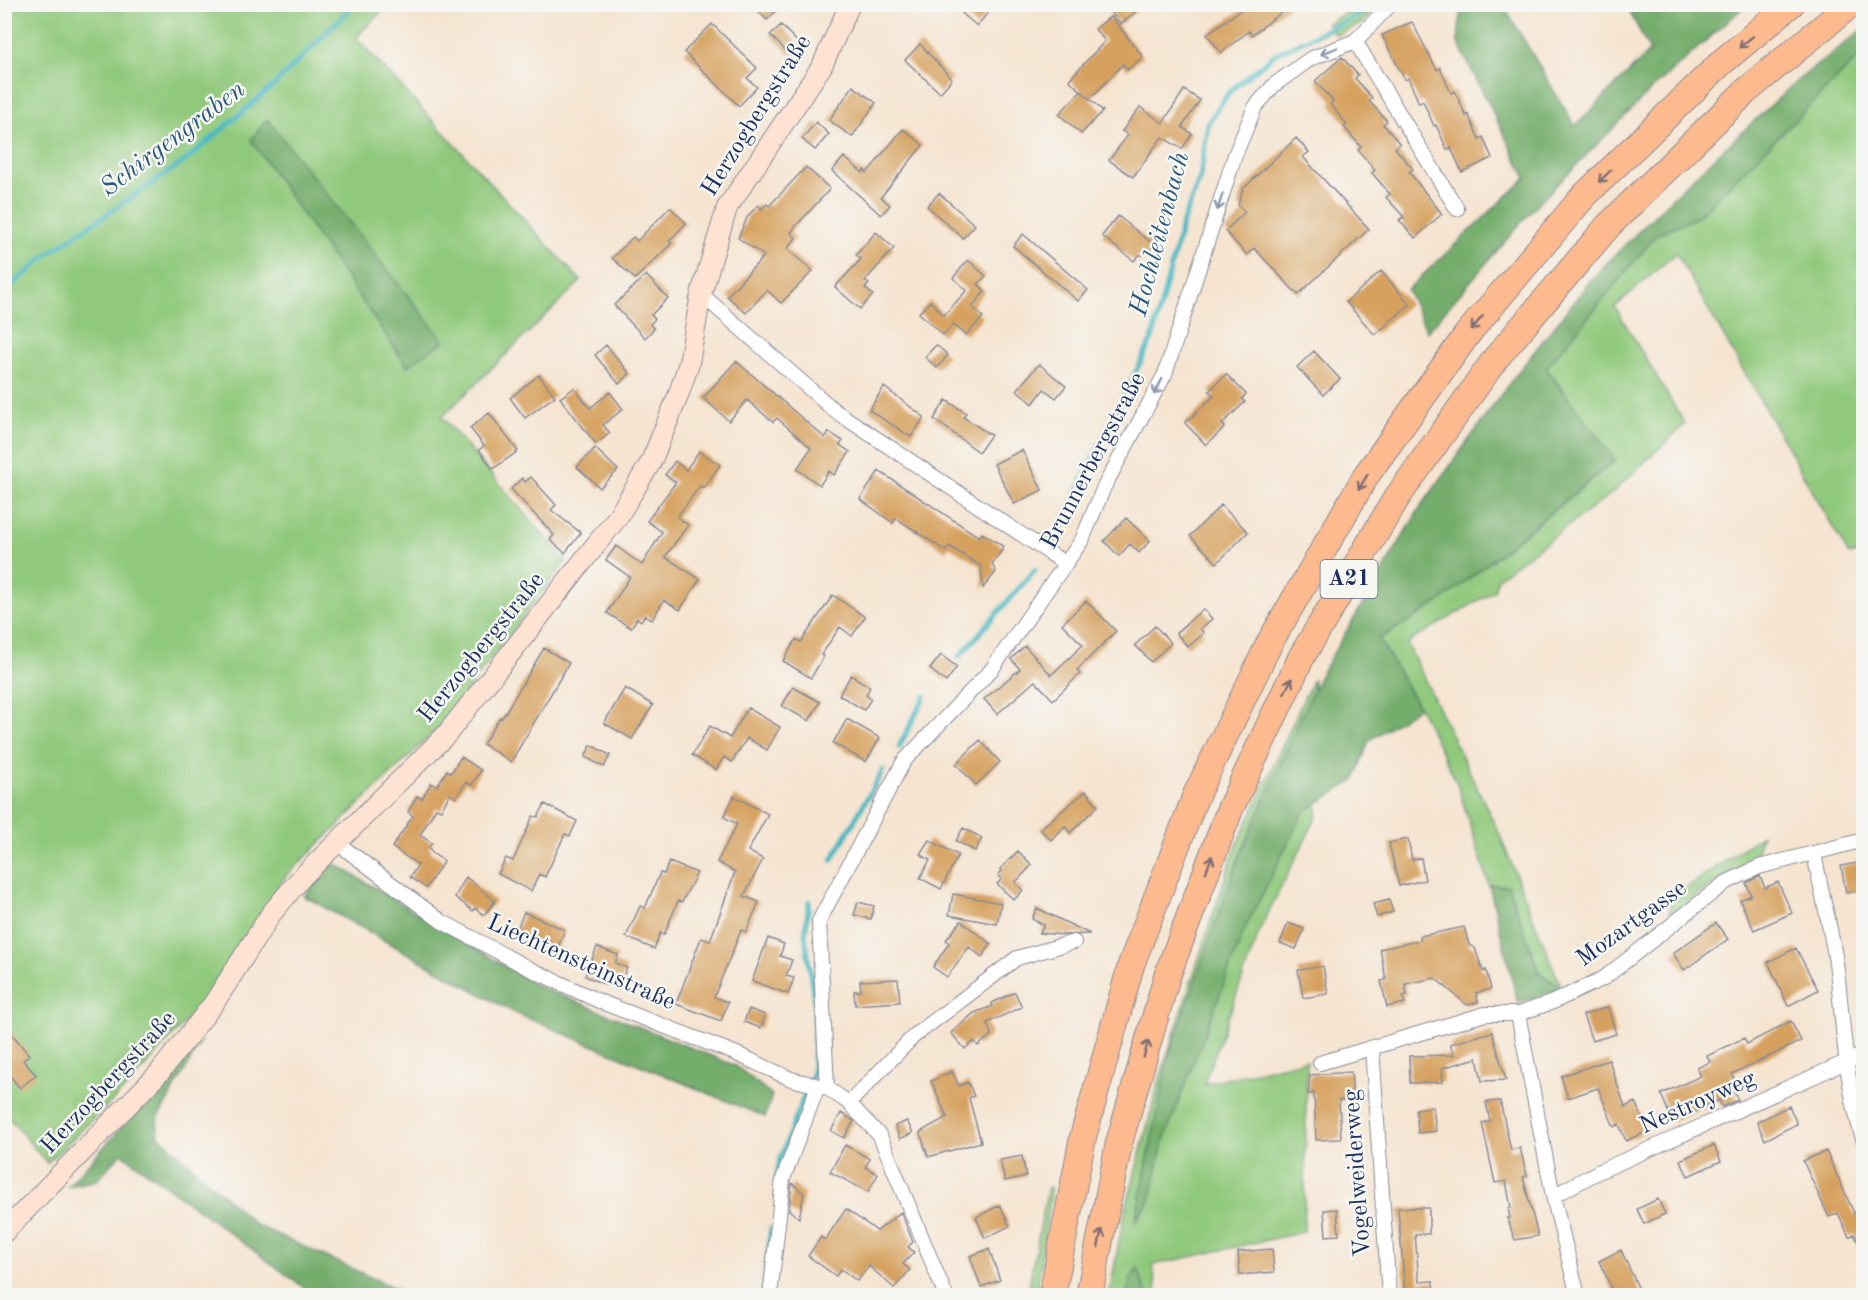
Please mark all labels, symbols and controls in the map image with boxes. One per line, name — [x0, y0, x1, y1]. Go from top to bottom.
street label: Herzogbergstraße — [698, 31, 816, 201]
one-way arrow — [1739, 35, 1754, 49]
one-way arrow — [1320, 46, 1338, 57]
water label: Schirgengraben — [96, 76, 250, 202]
water label: Hochleitenbach — [1125, 149, 1194, 320]
one-way arrow — [1597, 169, 1612, 184]
one-way arrow — [1214, 192, 1225, 211]
one-way arrow — [1470, 315, 1483, 331]
street label: Brunnerbergstraße — [1037, 369, 1151, 553]
one-way arrow — [1152, 377, 1163, 395]
one-way arrow — [1357, 473, 1369, 490]
road number: A21 — [1320, 560, 1378, 598]
street label: Herzogbergstraße — [414, 568, 550, 728]
one-way arrow — [1283, 678, 1295, 696]
one-way arrow — [1204, 855, 1215, 874]
street label: Mozartgasse — [1573, 876, 1691, 972]
street label: Liechtensteinstraße — [483, 911, 679, 1015]
street label: Herzogbergstraße — [37, 1007, 181, 1159]
one-way arrow — [1141, 1040, 1152, 1059]
street label: Nestroyweg — [1636, 1067, 1760, 1139]
street label: Vogelweiderweg — [1340, 1088, 1376, 1258]
one-way arrow — [1095, 1229, 1106, 1248]

